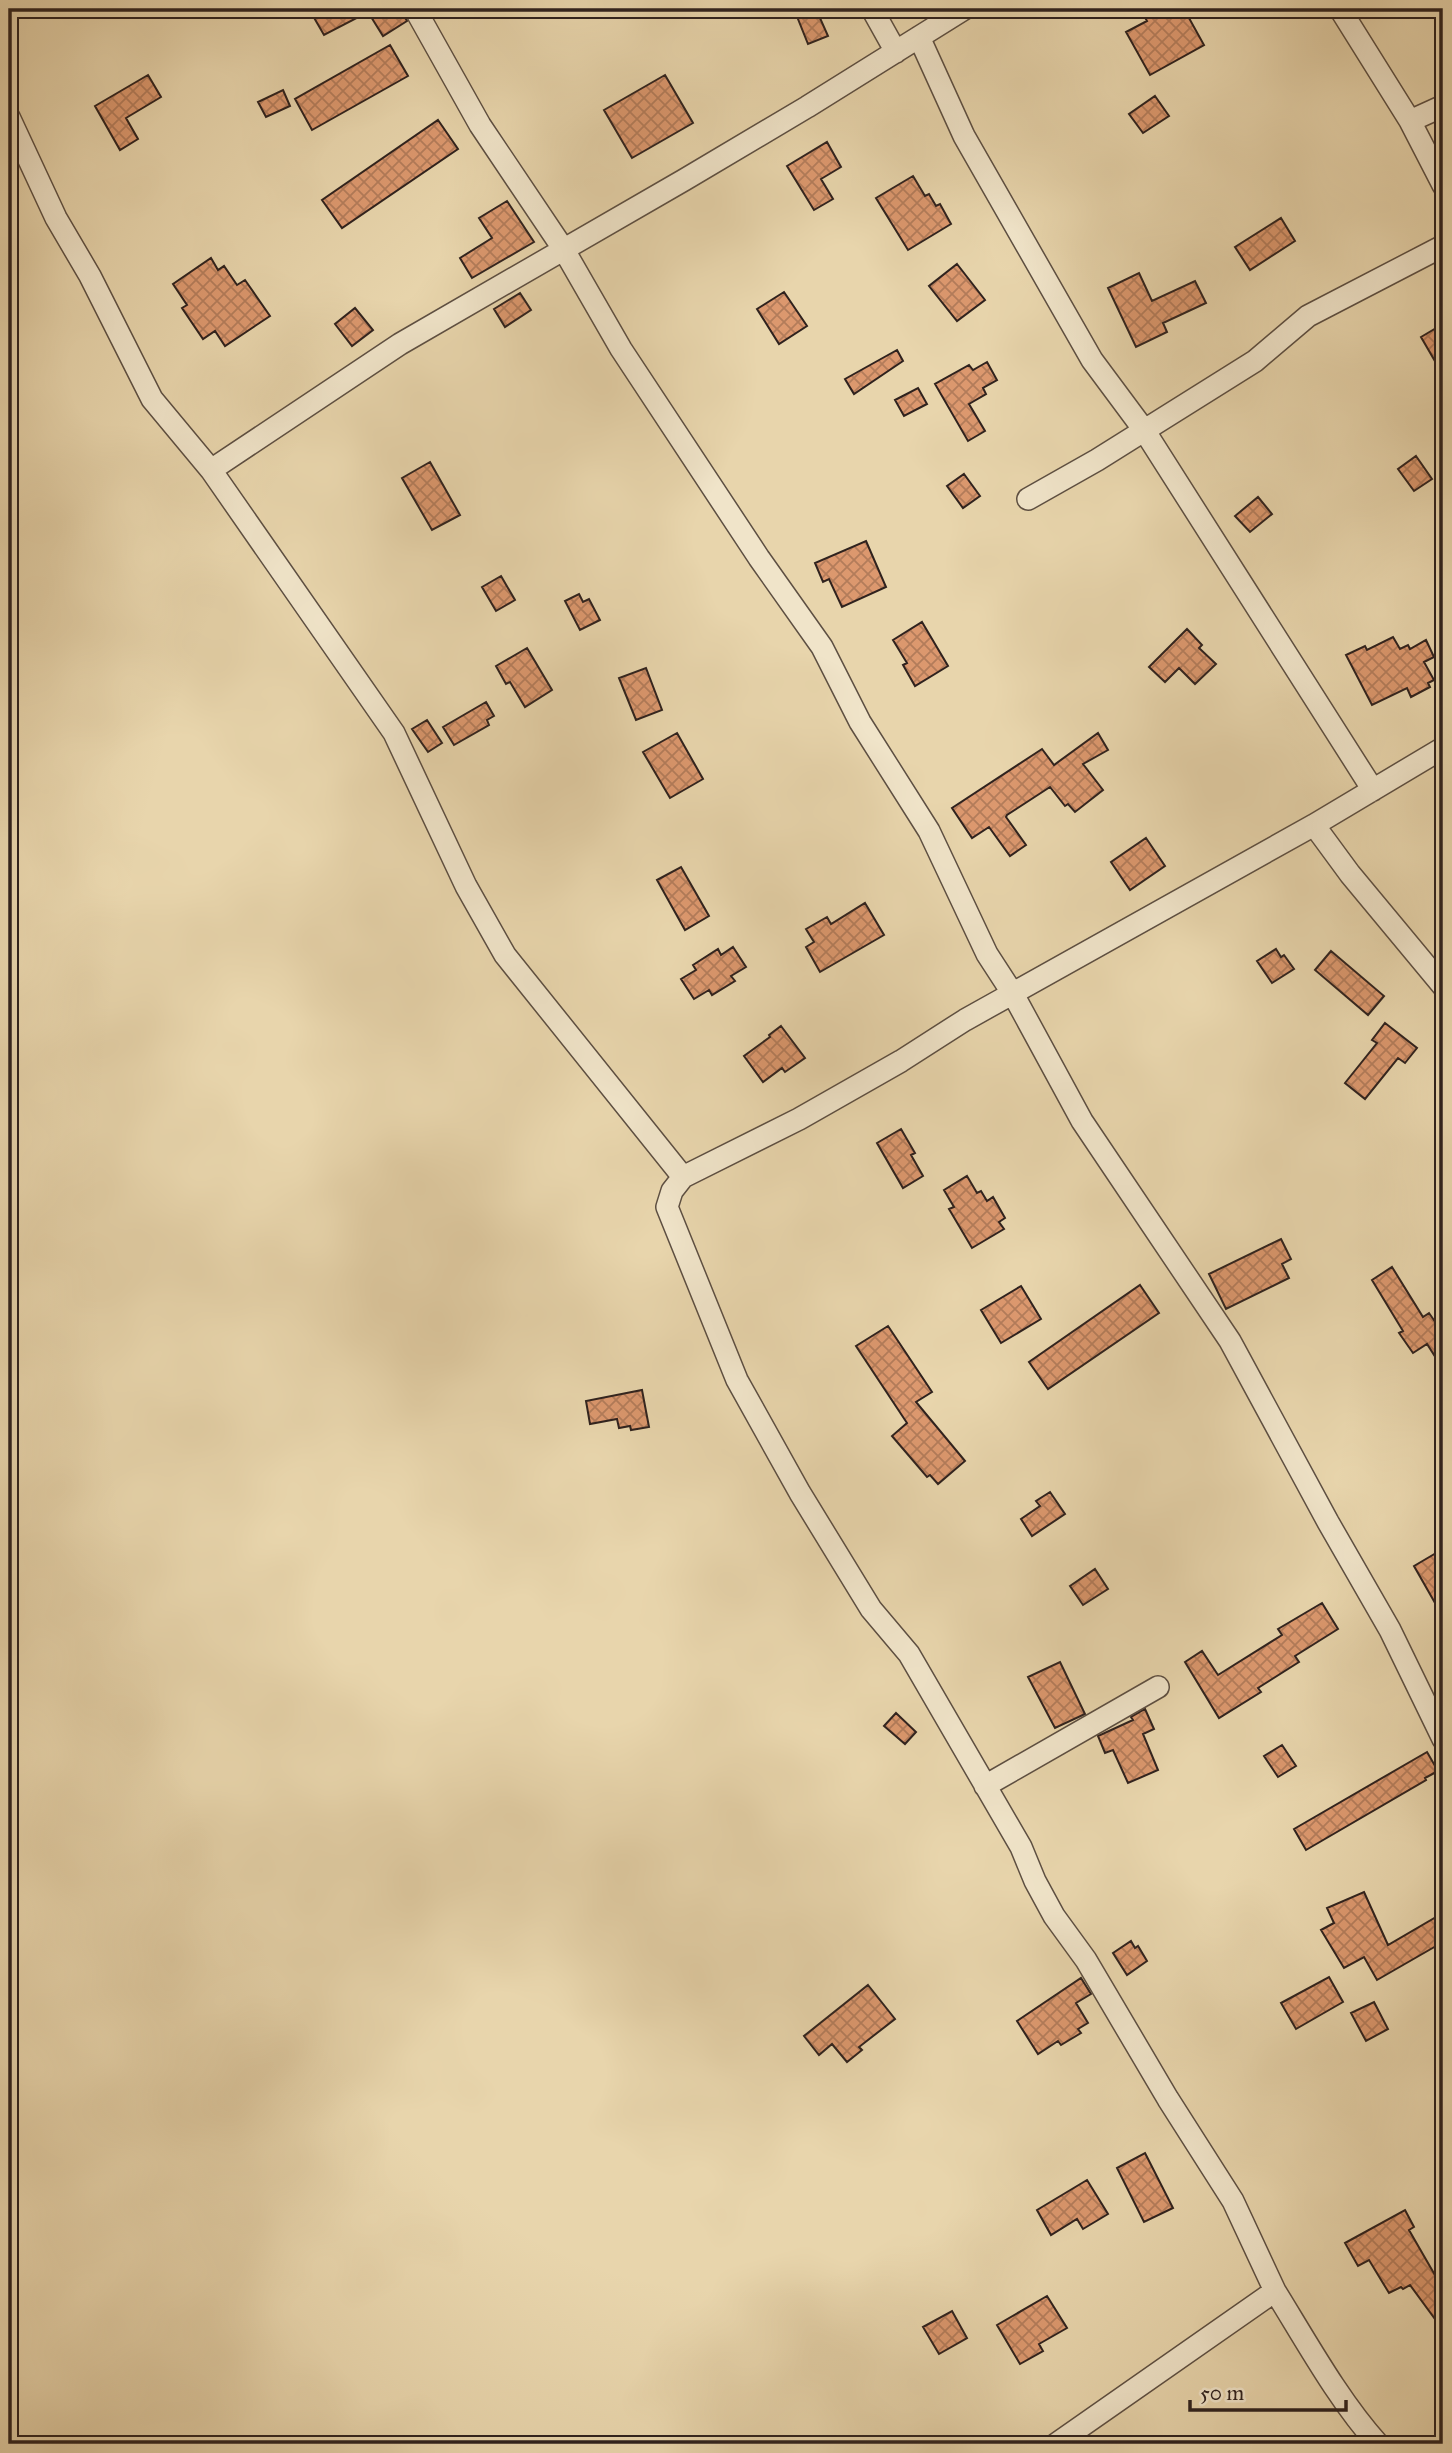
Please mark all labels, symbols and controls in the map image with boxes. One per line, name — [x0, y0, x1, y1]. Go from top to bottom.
scale bar — [1190, 2369, 1345, 2413]
text: 50 m — [1200, 2380, 1245, 2406]

